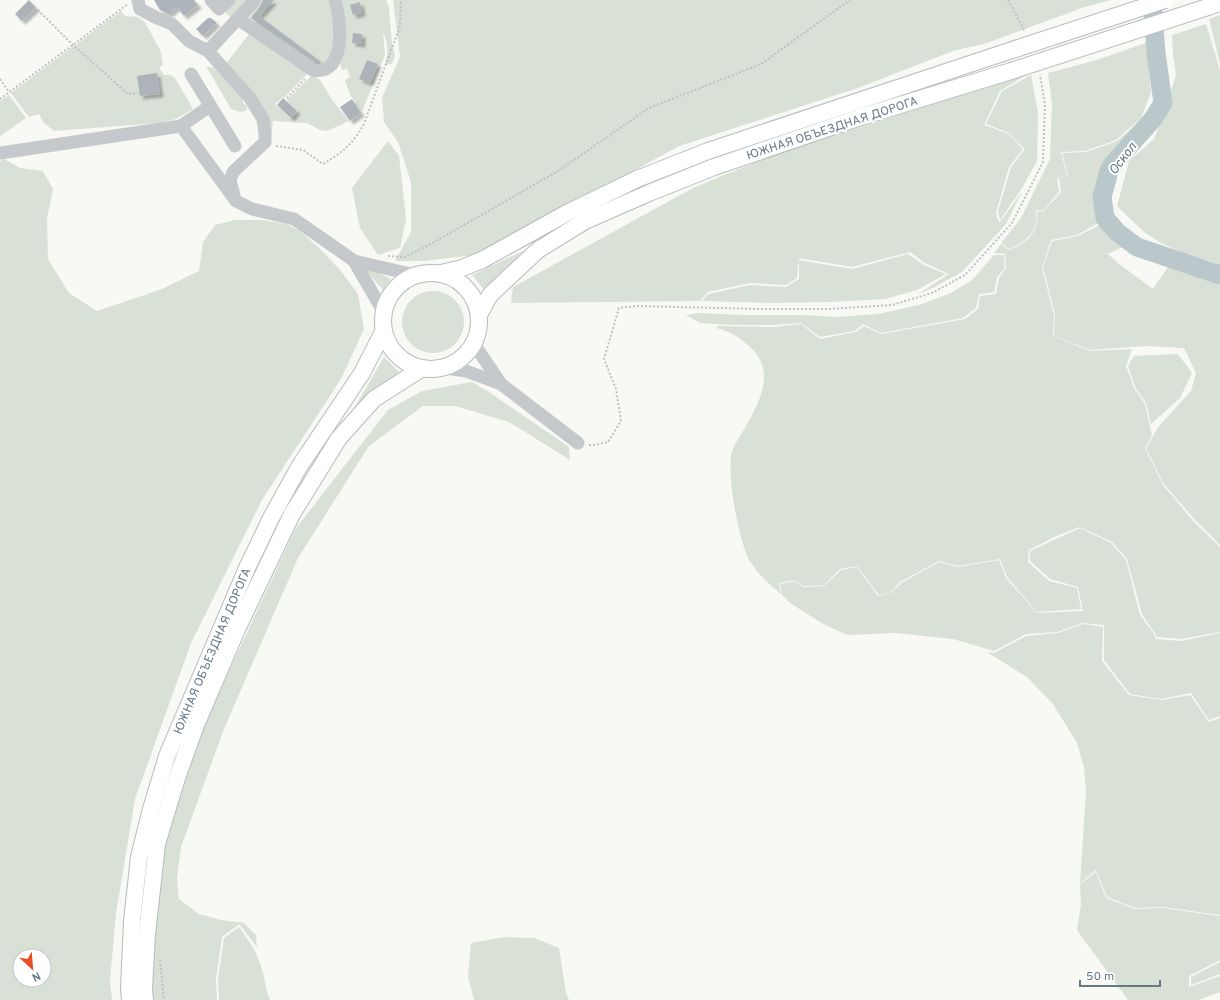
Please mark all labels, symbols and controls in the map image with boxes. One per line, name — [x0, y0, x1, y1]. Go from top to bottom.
street label: ЮЖНАЯ ОБЪЕЗДНАЯ ДОРОГА — [745, 94, 920, 164]
water label: Оскол — [1106, 139, 1141, 179]
street label: ЮЖНАЯ ОБЪЕЗДНАЯ ДОРОГА — [171, 566, 255, 737]
north arrow — [12, 948, 52, 988]
scale bar — [1080, 962, 1160, 988]
text: N — [29, 968, 43, 984]
text: 50 m — [1086, 969, 1114, 985]

